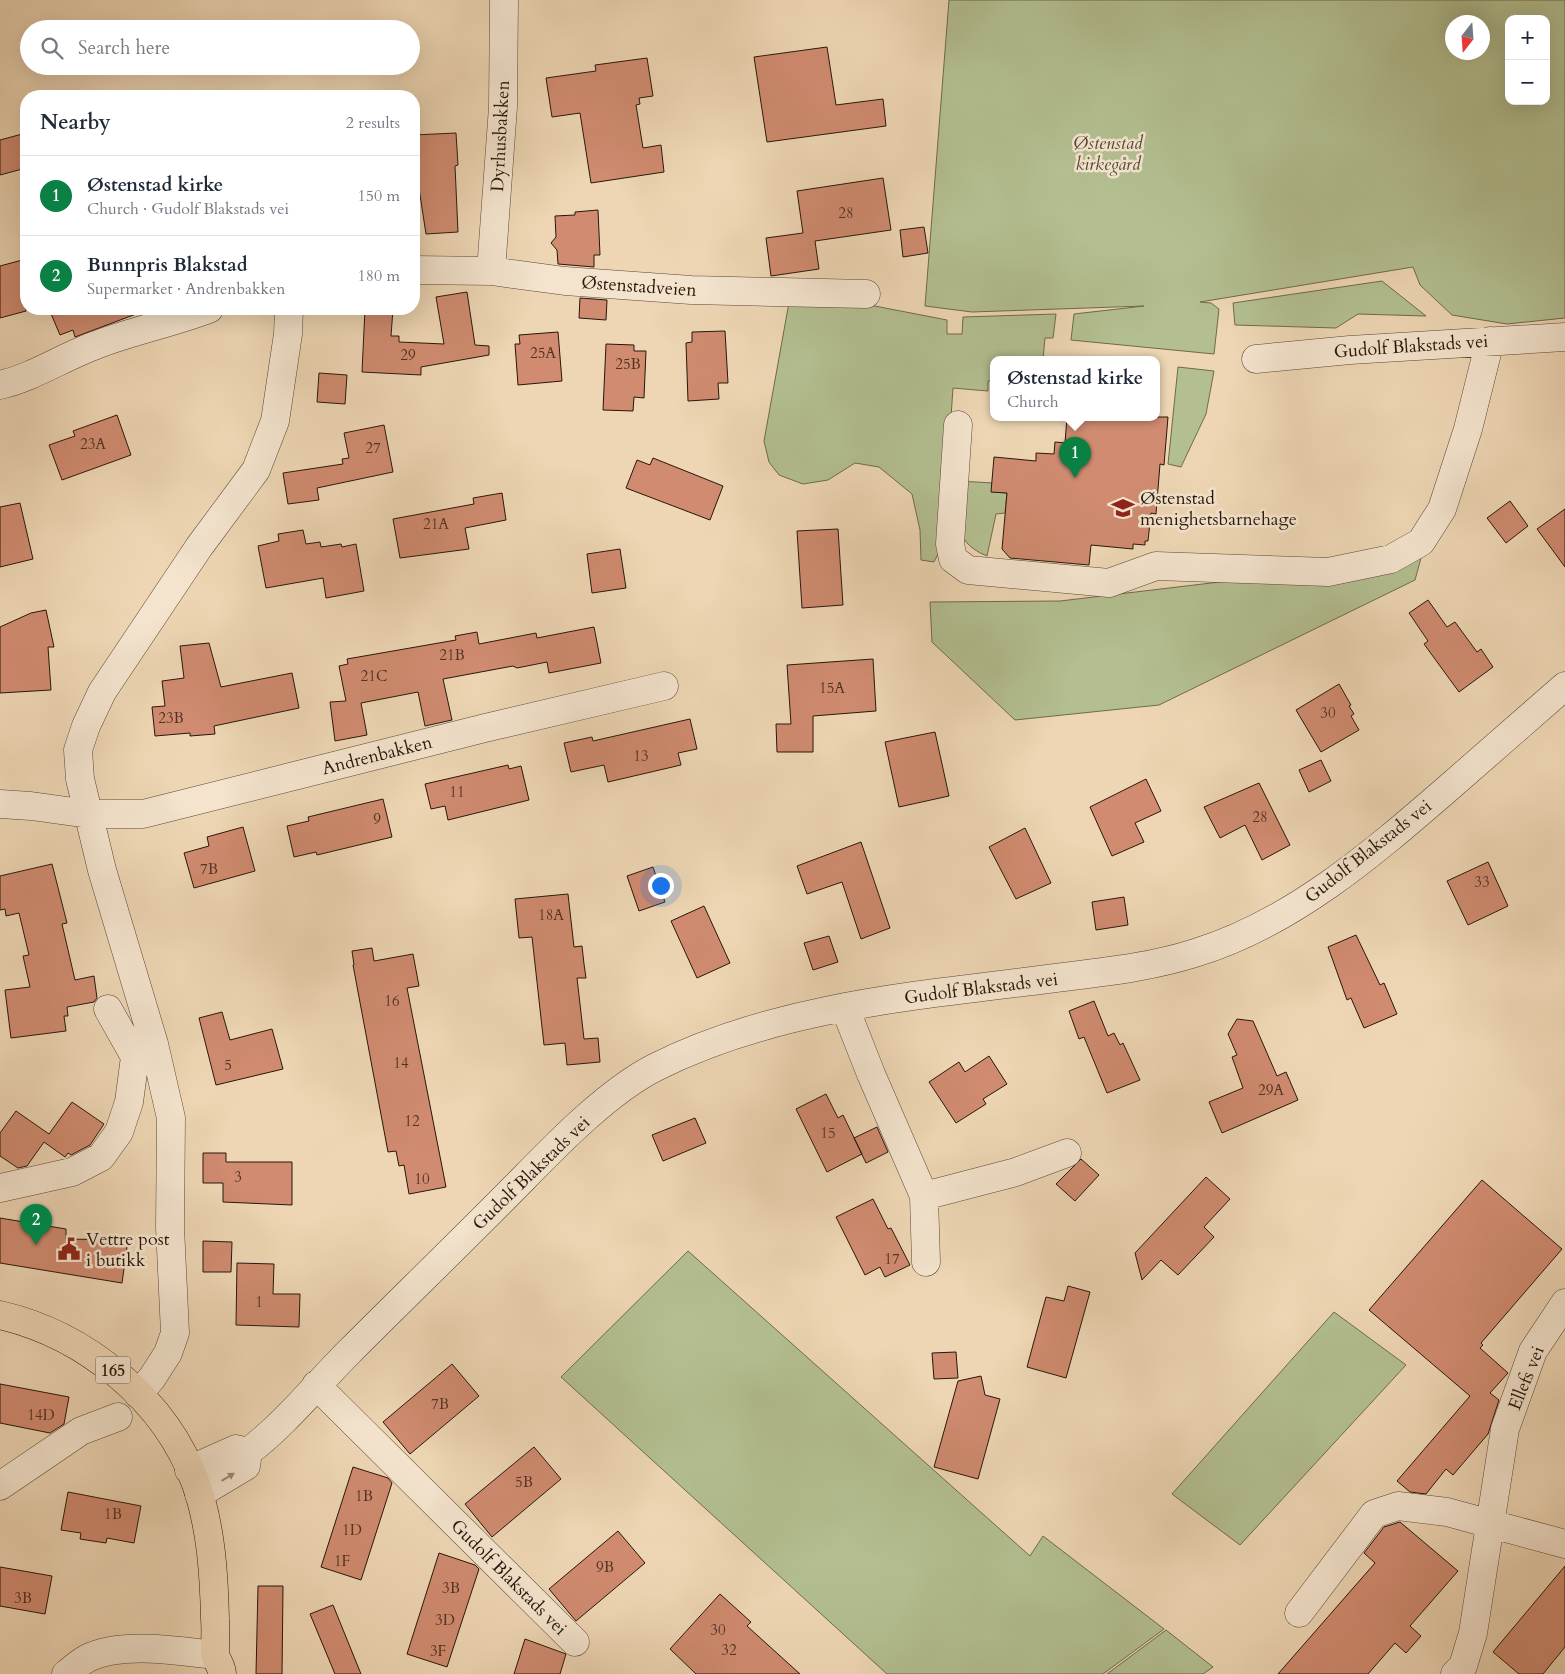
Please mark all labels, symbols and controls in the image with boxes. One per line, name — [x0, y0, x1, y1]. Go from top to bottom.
north arrow — [1445, 15, 1490, 60]
map controls — [1505, 15, 1550, 105]
button: + — [1505, 15, 1550, 60]
search box — [20, 20, 420, 75]
icon: search — [38, 34, 66, 62]
text: Search here — [78, 35, 170, 61]
button: − — [1505, 60, 1550, 105]
street label: Dyrhusbakken — [485, 79, 516, 192]
text: Nearby — [40, 108, 111, 137]
text: 2 results — [346, 112, 400, 134]
park label: Østenstad kirkegård — [1073, 131, 1144, 177]
text: Østenstad kirke — [87, 172, 223, 198]
text: 1 — [52, 185, 60, 207]
text: 150 m — [358, 185, 400, 207]
text: Church · Gudolf Blakstads vei — [87, 198, 289, 220]
house number: 28 — [838, 203, 854, 223]
text: Bunnpris Blakstad — [87, 252, 248, 278]
text: 2 — [52, 265, 60, 287]
text: 180 m — [358, 265, 400, 287]
street label: Østenstadveien — [580, 270, 698, 303]
text: Supermarket · Andrenbakken — [87, 278, 285, 300]
street label: Gudolf Blakstads vei — [1333, 329, 1489, 364]
house number: 25A — [530, 343, 556, 363]
house number: 29 — [400, 345, 416, 365]
house number: 25B — [615, 354, 641, 374]
popup — [990, 356, 1160, 421]
text: Østenstad kirke — [1007, 365, 1143, 391]
text: Church — [1007, 391, 1059, 413]
house number: 23A — [80, 434, 106, 454]
pin: 1 — [1059, 437, 1091, 478]
house number: 27 — [365, 438, 381, 458]
place label: Østenstad menighetsbarnehage — [1140, 486, 1297, 532]
school or university icon: Østenstad menighetsbarnehage — [1110, 495, 1136, 521]
house number: 21A — [423, 514, 449, 534]
house number: 21B — [439, 645, 465, 665]
house number: 21C — [361, 666, 387, 686]
house number: 15A — [819, 678, 845, 698]
house number: 30 — [1320, 703, 1336, 723]
house number: 23B — [158, 708, 184, 728]
street label: Andrenbakken — [319, 730, 436, 781]
house number: 13 — [633, 746, 649, 766]
house number: 11 — [449, 782, 465, 802]
street label: Gudolf Blakstads vei — [1300, 794, 1437, 909]
house number: 28 — [1252, 807, 1268, 827]
house number: 9 — [373, 809, 381, 829]
house number: 7B — [200, 859, 218, 879]
house number: 33 — [1474, 872, 1490, 892]
your location — [648, 873, 674, 899]
house number: 18A — [538, 905, 564, 925]
street label: Gudolf Blakstads vei — [903, 967, 1059, 1010]
house number: 16 — [384, 991, 400, 1011]
house number: 14 — [393, 1053, 409, 1073]
house number: 5 — [224, 1055, 232, 1075]
house number: 29A — [1258, 1080, 1284, 1100]
house number: 12 — [404, 1111, 420, 1131]
street label: Gudolf Blakstads vei — [467, 1111, 596, 1236]
house number: 15 — [820, 1123, 836, 1143]
house number: 3 — [234, 1167, 242, 1187]
house number: 10 — [414, 1169, 430, 1189]
pin: 2 — [20, 1204, 52, 1245]
place label: Vettre post i butikk — [86, 1227, 170, 1273]
public building icon: Vettre post i butikk — [56, 1236, 82, 1262]
house number: 17 — [884, 1249, 900, 1269]
house number: 1 — [255, 1292, 263, 1312]
street label: Ellefs vei — [1502, 1342, 1551, 1414]
road number: 165 — [96, 1356, 130, 1384]
house number: 7B — [431, 1394, 449, 1414]
house number: 14D — [27, 1405, 55, 1425]
one-way arrow — [222, 1472, 235, 1481]
house number: 5B — [515, 1472, 533, 1492]
house number: 1B — [355, 1486, 373, 1506]
house number: 1B — [104, 1504, 122, 1524]
street label: Gudolf Blakstads vei — [445, 1514, 572, 1641]
house number: 1D — [342, 1520, 362, 1540]
house number: 1F — [334, 1551, 350, 1571]
house number: 9B — [596, 1557, 614, 1577]
house number: 3B — [442, 1578, 460, 1598]
house number: 3B — [14, 1588, 32, 1608]
house number: 3D — [435, 1610, 455, 1630]
house number: 30 — [710, 1620, 726, 1640]
house number: 32 — [721, 1640, 737, 1660]
house number: 3F — [430, 1641, 446, 1661]

